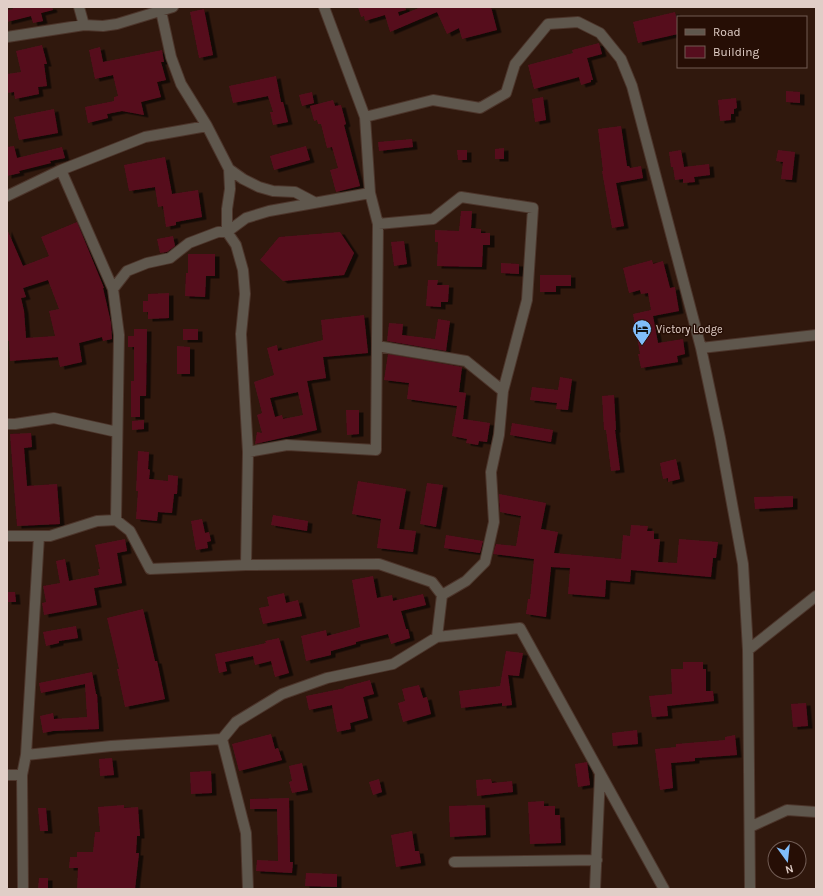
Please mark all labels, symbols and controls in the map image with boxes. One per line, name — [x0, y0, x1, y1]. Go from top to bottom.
legend — [677, 16, 807, 68]
text: Road — [713, 25, 741, 39]
text: Building — [713, 45, 760, 59]
hotel icon: Victory Lodge — [631, 318, 653, 346]
place label: Victory Lodge — [656, 323, 723, 336]
north arrow — [767, 840, 807, 880]
text: N — [784, 862, 795, 876]

